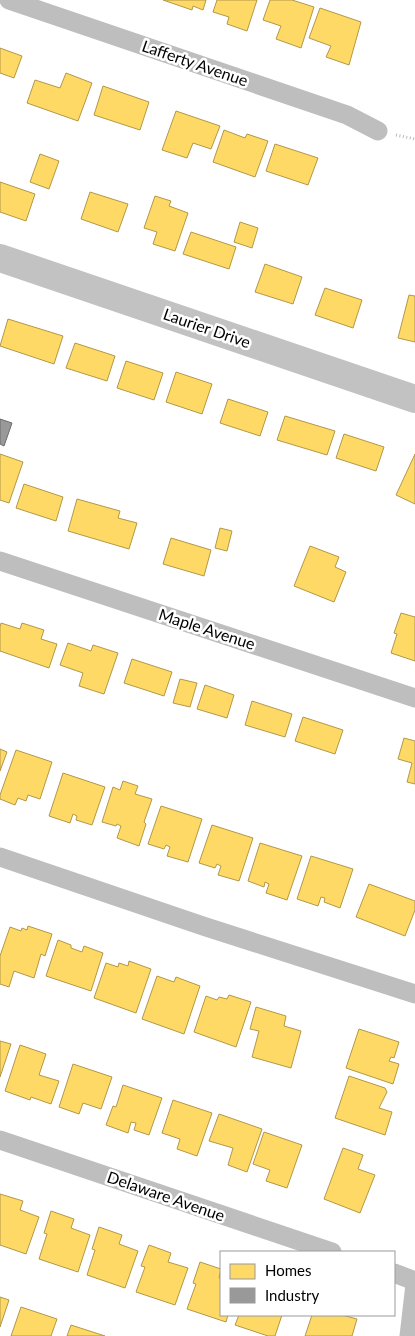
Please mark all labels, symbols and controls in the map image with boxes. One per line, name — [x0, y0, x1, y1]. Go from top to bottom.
street label: Lafferty Avenue — [140, 36, 251, 90]
street label: Laurier Drive — [161, 304, 253, 351]
street label: Maple Avenue — [157, 604, 258, 653]
street label: Delaware Avenue — [105, 1167, 227, 1225]
legend — [220, 1251, 395, 1316]
text: Homes — [265, 1261, 311, 1279]
text: Industry — [265, 1286, 320, 1304]

